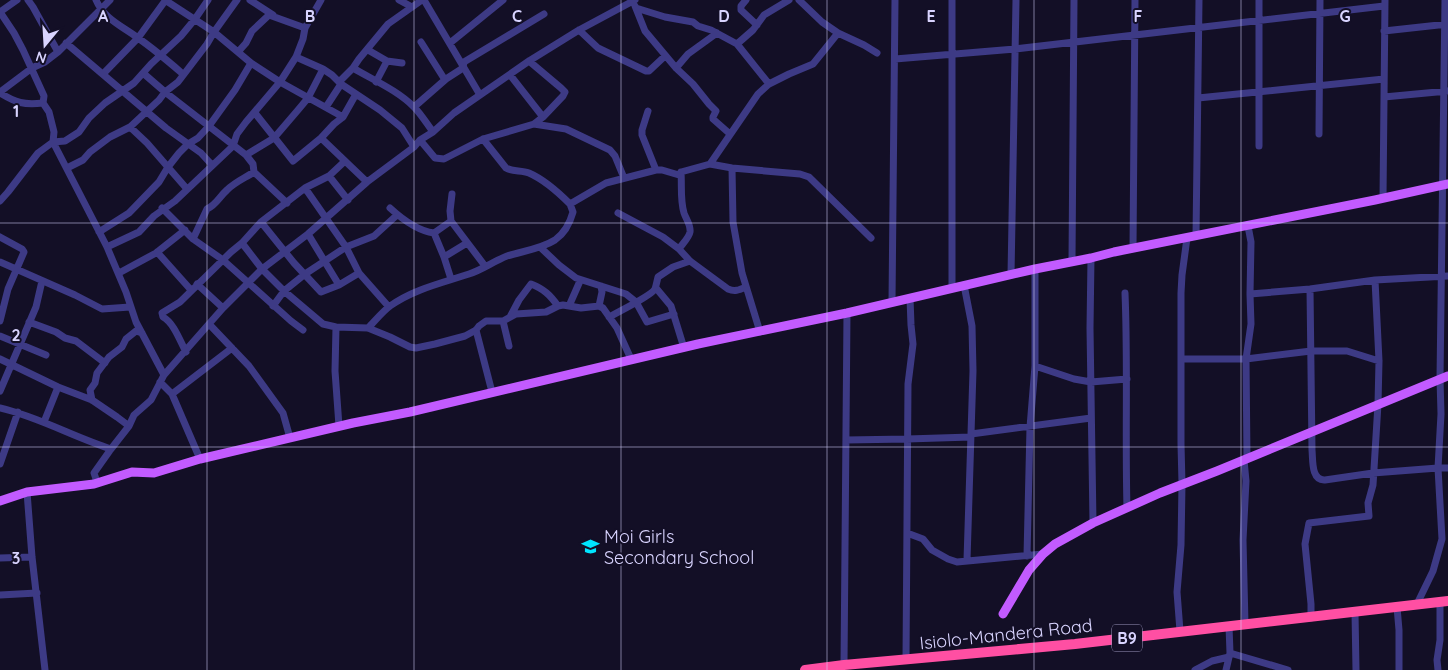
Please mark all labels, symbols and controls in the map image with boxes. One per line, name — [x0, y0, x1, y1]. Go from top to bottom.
text: A — [98, 6, 109, 26]
text: B — [305, 6, 315, 26]
text: C — [512, 6, 522, 26]
text: D — [718, 6, 730, 26]
text: E — [926, 6, 936, 26]
text: F — [1134, 6, 1143, 26]
text: G — [1339, 6, 1351, 26]
north arrow — [20, 20, 70, 70]
text: N — [33, 47, 49, 68]
text: 1 — [13, 101, 19, 121]
text: 2 — [11, 325, 21, 345]
place label: Moi Girls Secondary School — [604, 525, 754, 569]
school or university icon: Moi Girls Secondary School — [580, 536, 600, 556]
text: 3 — [12, 548, 20, 568]
street label: Isiolo-Mandera Road — [918, 613, 1094, 655]
road number: B9 — [1112, 624, 1142, 651]

